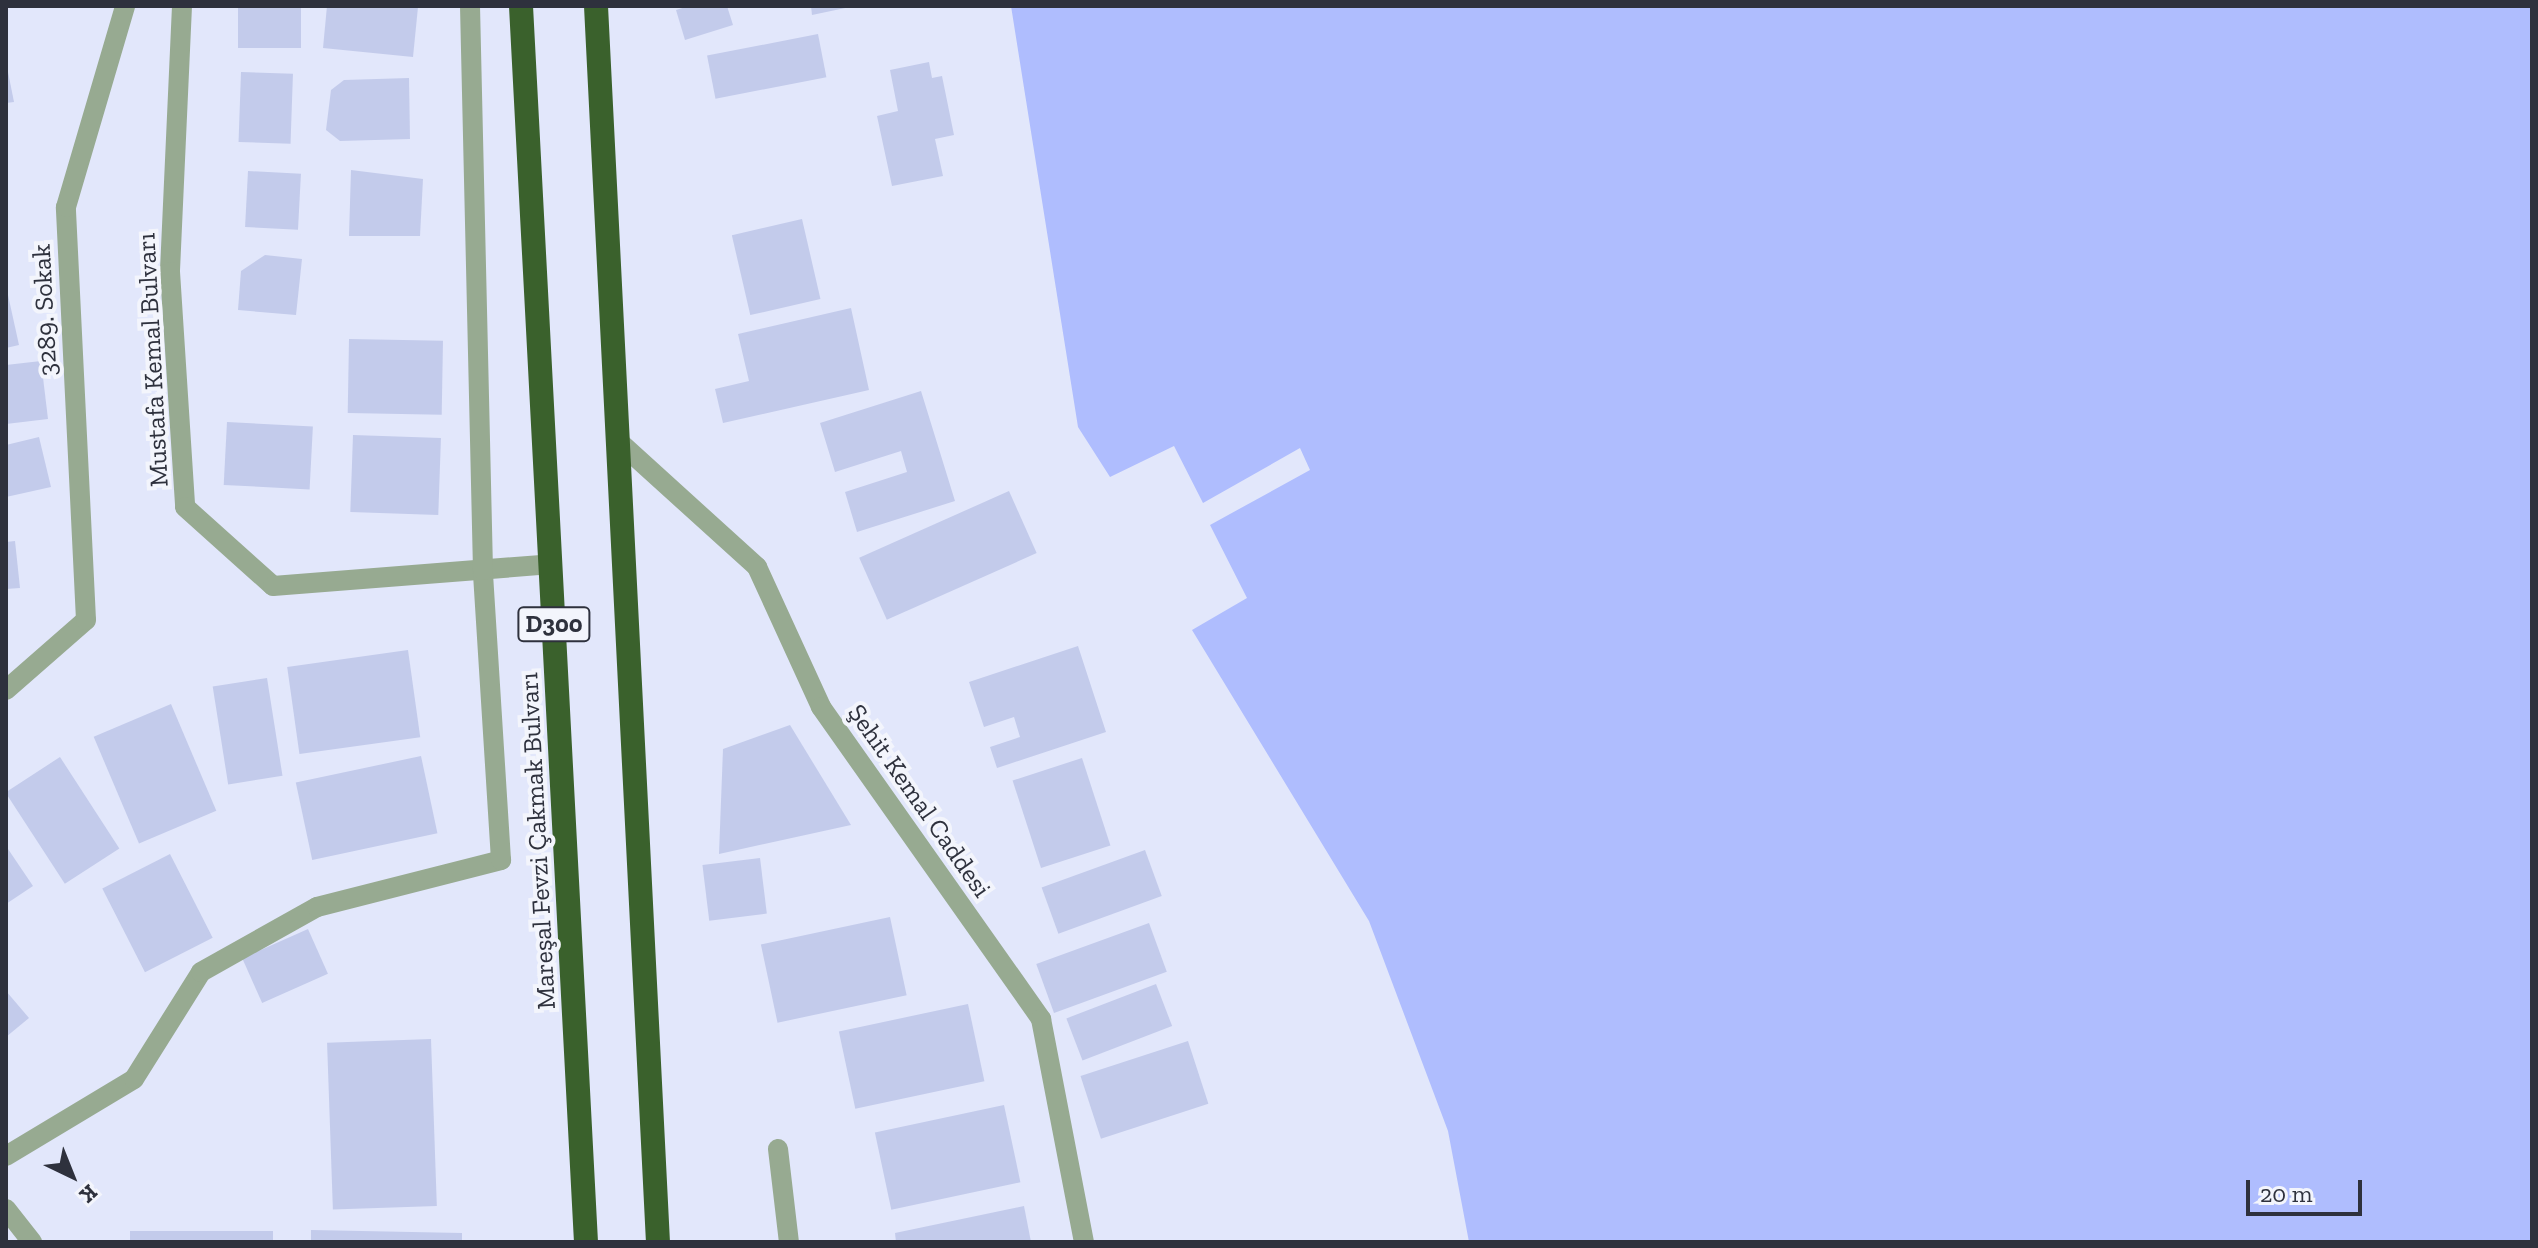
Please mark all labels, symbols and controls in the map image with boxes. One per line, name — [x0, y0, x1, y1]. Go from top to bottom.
street label: Mustafa Kemal Bulvarı — [131, 232, 175, 488]
street label: 3289. Sokak — [26, 243, 64, 377]
road number: D300 — [516, 604, 592, 644]
street label: Mareşal Fevzi Çakmak Bulvarı — [514, 672, 562, 1010]
street label: Şehit Kemal Caddesi — [841, 698, 997, 904]
north arrow — [32, 1136, 112, 1216]
scale bar — [2250, 1164, 2366, 1214]
text: K — [74, 1179, 103, 1209]
text: 20 m — [2260, 1179, 2312, 1208]

